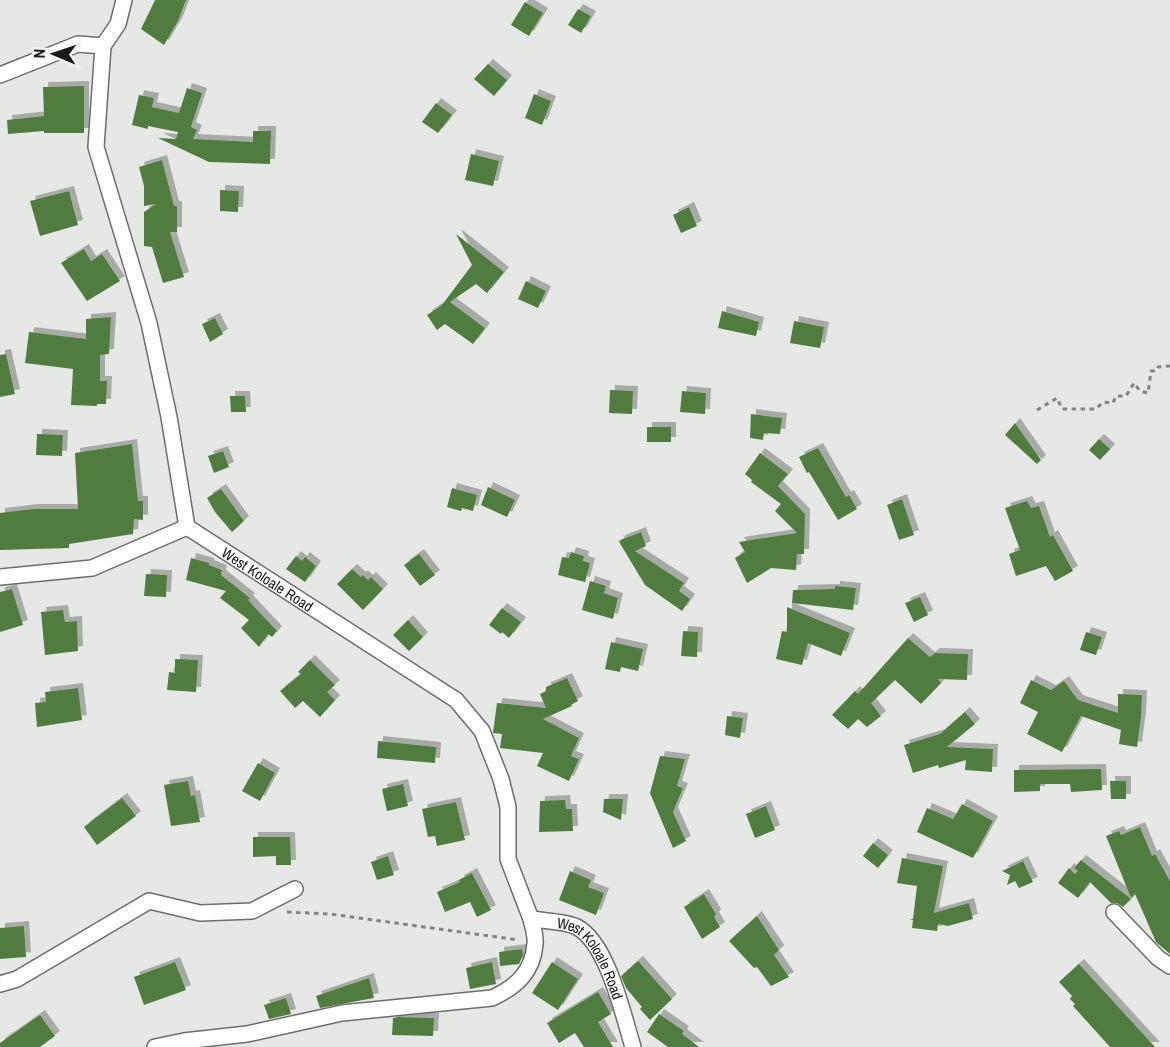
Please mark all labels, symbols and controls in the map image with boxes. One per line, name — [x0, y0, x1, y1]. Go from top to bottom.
north arrow — [24, 24, 84, 84]
text: N — [28, 48, 50, 59]
street label: West Koloale Road — [218, 542, 318, 616]
street label: West Koloale Road — [555, 911, 629, 1002]

